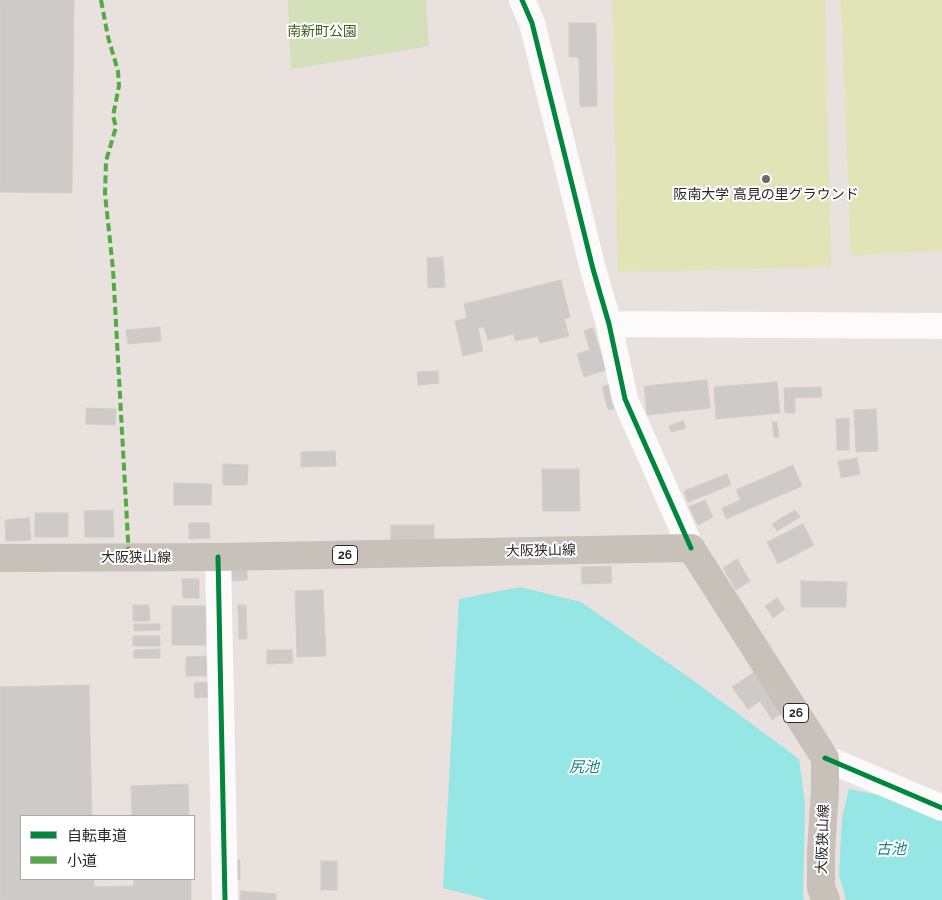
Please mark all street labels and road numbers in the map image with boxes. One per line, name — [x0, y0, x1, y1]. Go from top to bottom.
street label: 大阪狭山線 — [506, 542, 576, 560]
road number: 26 — [332, 546, 358, 564]
street label: 大阪狭山線 — [101, 550, 171, 566]
road number: 26 — [784, 704, 808, 722]
street label: 大阪狭山線 — [813, 804, 833, 874]

